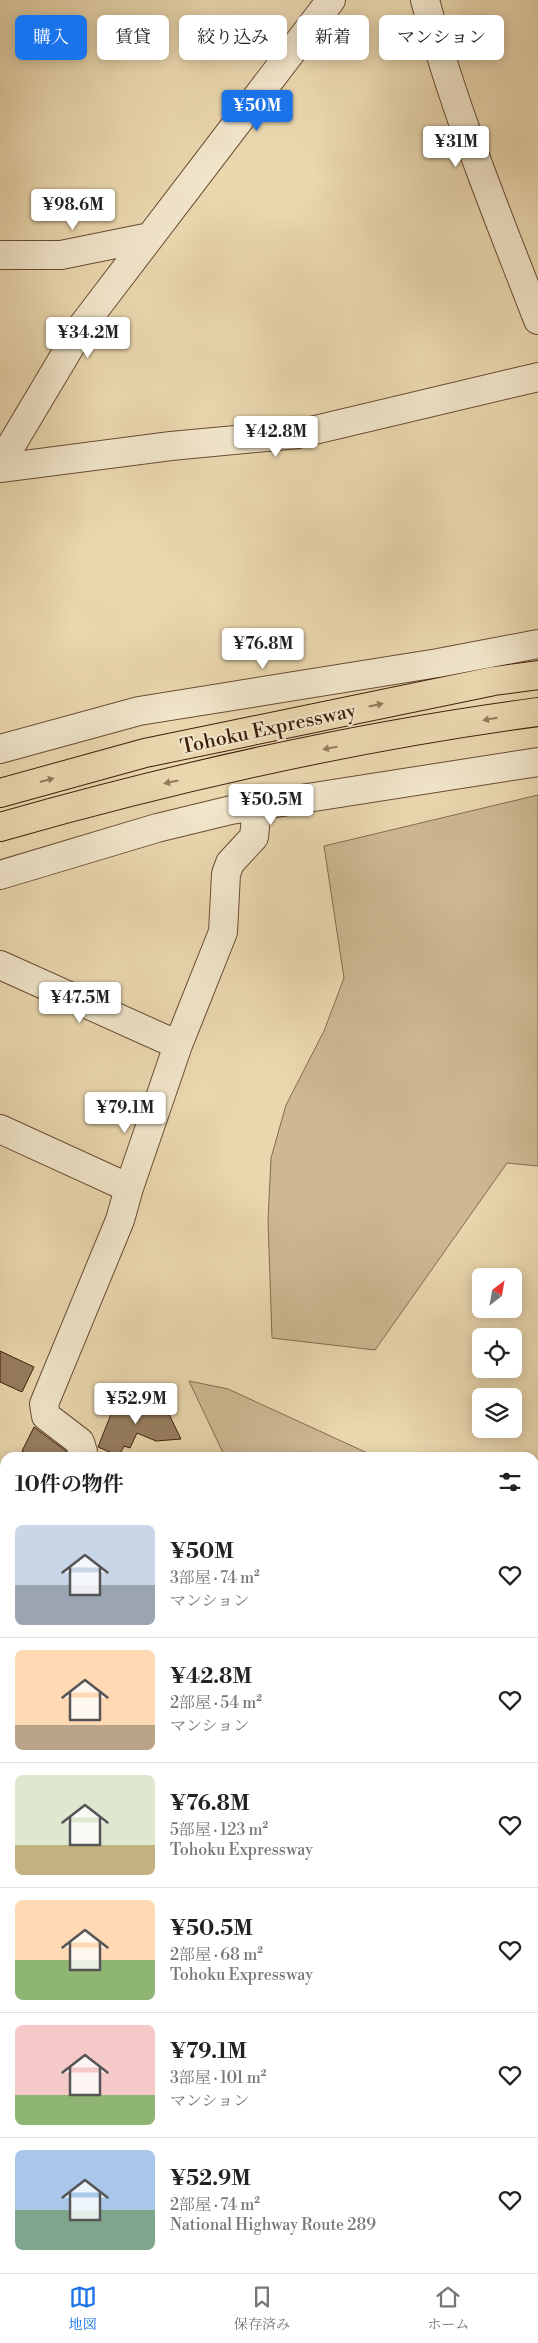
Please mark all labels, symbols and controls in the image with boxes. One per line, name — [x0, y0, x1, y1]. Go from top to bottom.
chip: 購入 — [15, 15, 87, 60]
chip: 賃貸 — [97, 15, 169, 60]
chip: 絞り込み — [179, 15, 287, 60]
chip: 新着 — [297, 15, 369, 60]
chip: マンション — [379, 15, 504, 60]
pin: ¥50M — [227, 90, 287, 132]
text: ¥50M — [233, 96, 281, 116]
pin: ¥31M — [426, 126, 486, 168]
text: ¥31M — [434, 132, 478, 152]
pin: ¥98.6M — [32, 188, 114, 231]
text: ¥98.6M — [42, 195, 104, 215]
pin: ¥34.2M — [47, 316, 129, 359]
text: ¥34.2M — [57, 323, 119, 343]
pin: ¥42.8M — [235, 416, 317, 458]
text: ¥42.8M — [245, 422, 307, 442]
pin: ¥76.8M — [222, 628, 304, 670]
text: ¥76.8M — [233, 634, 293, 654]
street label: Tohoku Expressway — [178, 699, 359, 760]
one-way arrow — [368, 701, 384, 709]
one-way arrow — [481, 716, 497, 724]
one-way arrow — [322, 744, 337, 752]
one-way arrow — [40, 776, 55, 784]
one-way arrow — [163, 778, 178, 786]
pin: ¥50.5M — [230, 784, 312, 826]
text: ¥50.5M — [240, 790, 302, 810]
pin: ¥47.5M — [39, 982, 121, 1024]
text: ¥47.5M — [50, 988, 110, 1008]
pin: ¥79.1M — [84, 1092, 166, 1134]
text: ¥79.1M — [96, 1098, 154, 1118]
north arrow — [472, 1268, 522, 1318]
map controls — [472, 1268, 522, 1438]
button: locate — [472, 1328, 522, 1378]
pin: ¥52.9M — [95, 1382, 177, 1425]
button: layers — [472, 1388, 522, 1438]
text: ¥52.9M — [105, 1389, 167, 1409]
icon: filters — [496, 1468, 524, 1496]
text: 10件の物件 — [15, 1472, 124, 1498]
text: ¥50M — [170, 1539, 234, 1565]
icon: home — [55, 1545, 115, 1605]
icon: heart — [496, 1561, 524, 1589]
text: 3部屋 · 74 m² — [170, 1568, 260, 1588]
text: マンション — [170, 1591, 249, 1611]
text: ¥42.8M — [170, 1664, 252, 1690]
icon: home — [55, 1670, 115, 1730]
icon: heart — [496, 1686, 524, 1714]
text: 2部屋 · 54 m² — [170, 1693, 262, 1713]
text: マンション — [170, 1716, 249, 1736]
text: ¥76.8M — [170, 1791, 249, 1817]
icon: home — [55, 1795, 115, 1855]
icon: heart — [496, 1811, 524, 1839]
text: 5部屋 · 123 m² — [170, 1820, 268, 1840]
text: Tohoku Expressway — [170, 1840, 313, 1860]
text: ¥50.5M — [170, 1916, 253, 1942]
icon: home — [55, 1920, 115, 1980]
icon: heart — [496, 1936, 524, 1964]
text: 2部屋 · 68 m² — [170, 1945, 263, 1965]
text: Tohoku Expressway — [170, 1965, 313, 1985]
text: ¥79.1M — [170, 2039, 247, 2065]
icon: home — [55, 2045, 115, 2105]
icon: heart — [496, 2061, 524, 2089]
text: 3部屋 · 101 m² — [170, 2068, 266, 2088]
text: マンション — [170, 2091, 249, 2111]
text: ¥52.9M — [170, 2166, 251, 2192]
icon: home — [55, 2170, 115, 2230]
icon: heart — [496, 2186, 524, 2214]
text: 2部屋 · 74 m² — [170, 2195, 260, 2215]
text: National Highway Route 289 — [170, 2215, 376, 2235]
tab: 地図 — [69, 2283, 97, 2334]
tab: 保存済み — [234, 2283, 290, 2334]
tab: ホーム — [427, 2283, 469, 2334]

